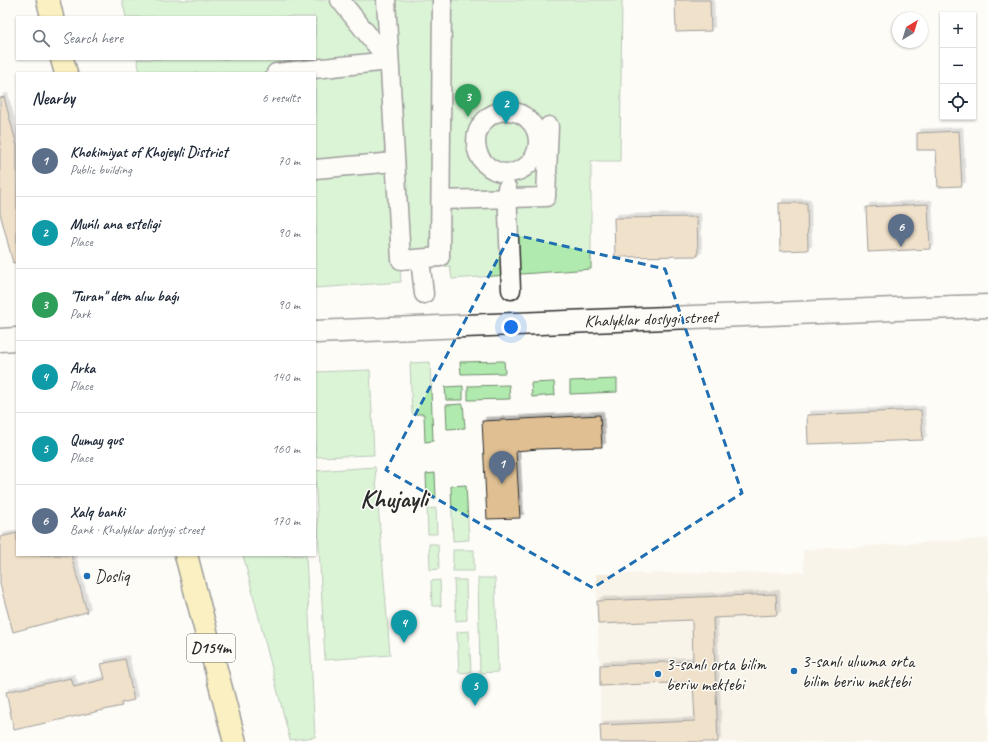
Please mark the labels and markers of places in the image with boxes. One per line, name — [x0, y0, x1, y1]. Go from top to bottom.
pin: 3 — [455, 84, 481, 117]
pin: 2 — [493, 91, 519, 124]
pin: 6 — [888, 214, 914, 247]
pin: 1 — [489, 451, 515, 484]
place label: Dosliq — [95, 566, 131, 587]
marker: Dosliq — [82, 571, 92, 581]
pin: 4 — [391, 610, 417, 643]
place label: 3-sanlı ulıwma orta bilim beriw mektebi — [802, 651, 916, 692]
place label: 3-sanlı orta bilim beriw mektebi — [666, 654, 768, 695]
marker: 3-sanlı ulıwma orta bilim beriw mektebi — [789, 666, 799, 676]
marker: 3-sanlı orta bilim beriw mektebi — [653, 669, 663, 679]
pin: 5 — [462, 673, 488, 706]

